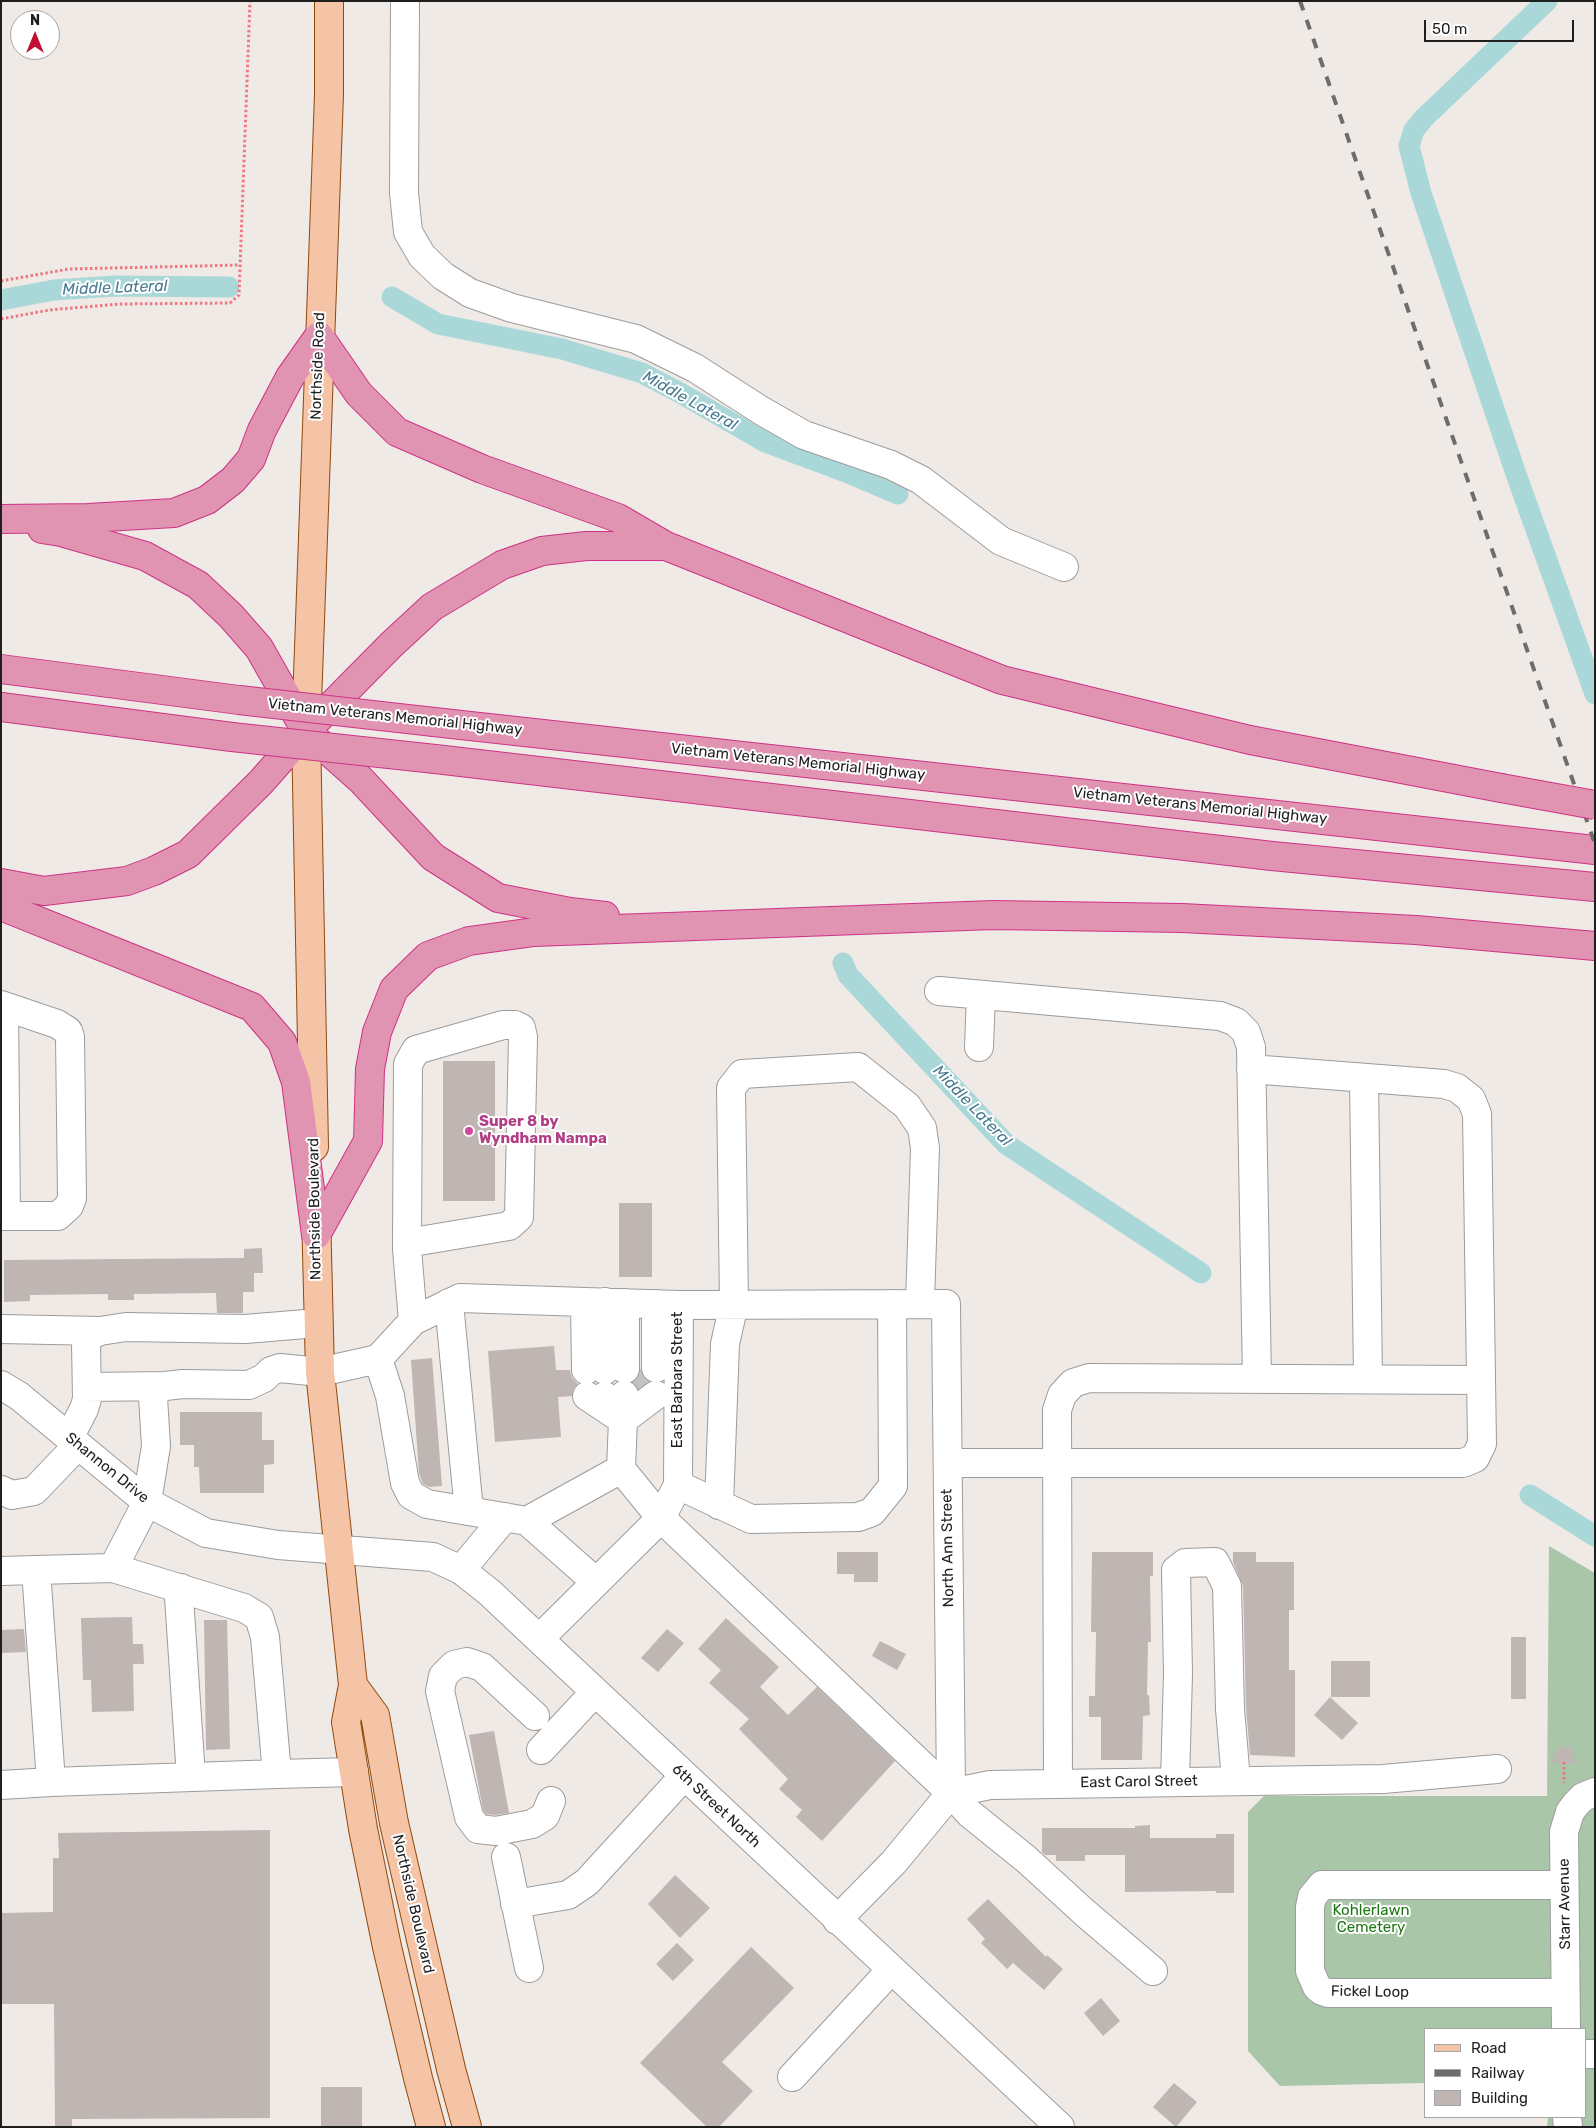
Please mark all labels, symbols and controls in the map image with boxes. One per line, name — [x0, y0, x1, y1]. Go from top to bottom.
north arrow — [10, 10, 60, 60]
scale bar — [1426, 10, 1576, 42]
text: N — [30, 12, 40, 29]
text: 50 m — [1432, 20, 1467, 38]
water label: Middle Lateral — [62, 277, 168, 299]
street label: Northside Road — [307, 312, 329, 420]
water label: Middle Lateral — [639, 367, 741, 435]
street label: Vietnam Veterans Memorial Highway — [267, 695, 523, 739]
street label: Vietnam Veterans Memorial Highway — [670, 740, 926, 784]
street label: Vietnam Veterans Memorial Highway — [1072, 784, 1328, 828]
water label: Middle Lateral — [929, 1061, 1015, 1151]
place label: Super 8 by Wyndham Nampa — [479, 1113, 607, 1148]
marker: Super 8 by Wyndham Nampa — [463, 1125, 475, 1137]
street label: Northside Boulevard — [305, 1138, 325, 1280]
street label: East Barbara Street — [669, 1312, 687, 1448]
street label: Shannon Drive — [62, 1429, 152, 1507]
street label: North Ann Street — [938, 1489, 958, 1607]
street label: 6th Street North — [668, 1760, 764, 1852]
street label: East Carol Street — [1080, 1772, 1198, 1792]
street label: Northside Boulevard — [388, 1833, 438, 1975]
street label: Starr Avenue — [1555, 1858, 1575, 1950]
park label: Kohlerlawn Cemetery — [1332, 1902, 1410, 1937]
street label: Fickel Loop — [1331, 1982, 1409, 2002]
legend — [1424, 2028, 1586, 2118]
text: Road — [1471, 2039, 1507, 2057]
text: Railway — [1471, 2064, 1525, 2082]
text: Building — [1471, 2089, 1528, 2107]

